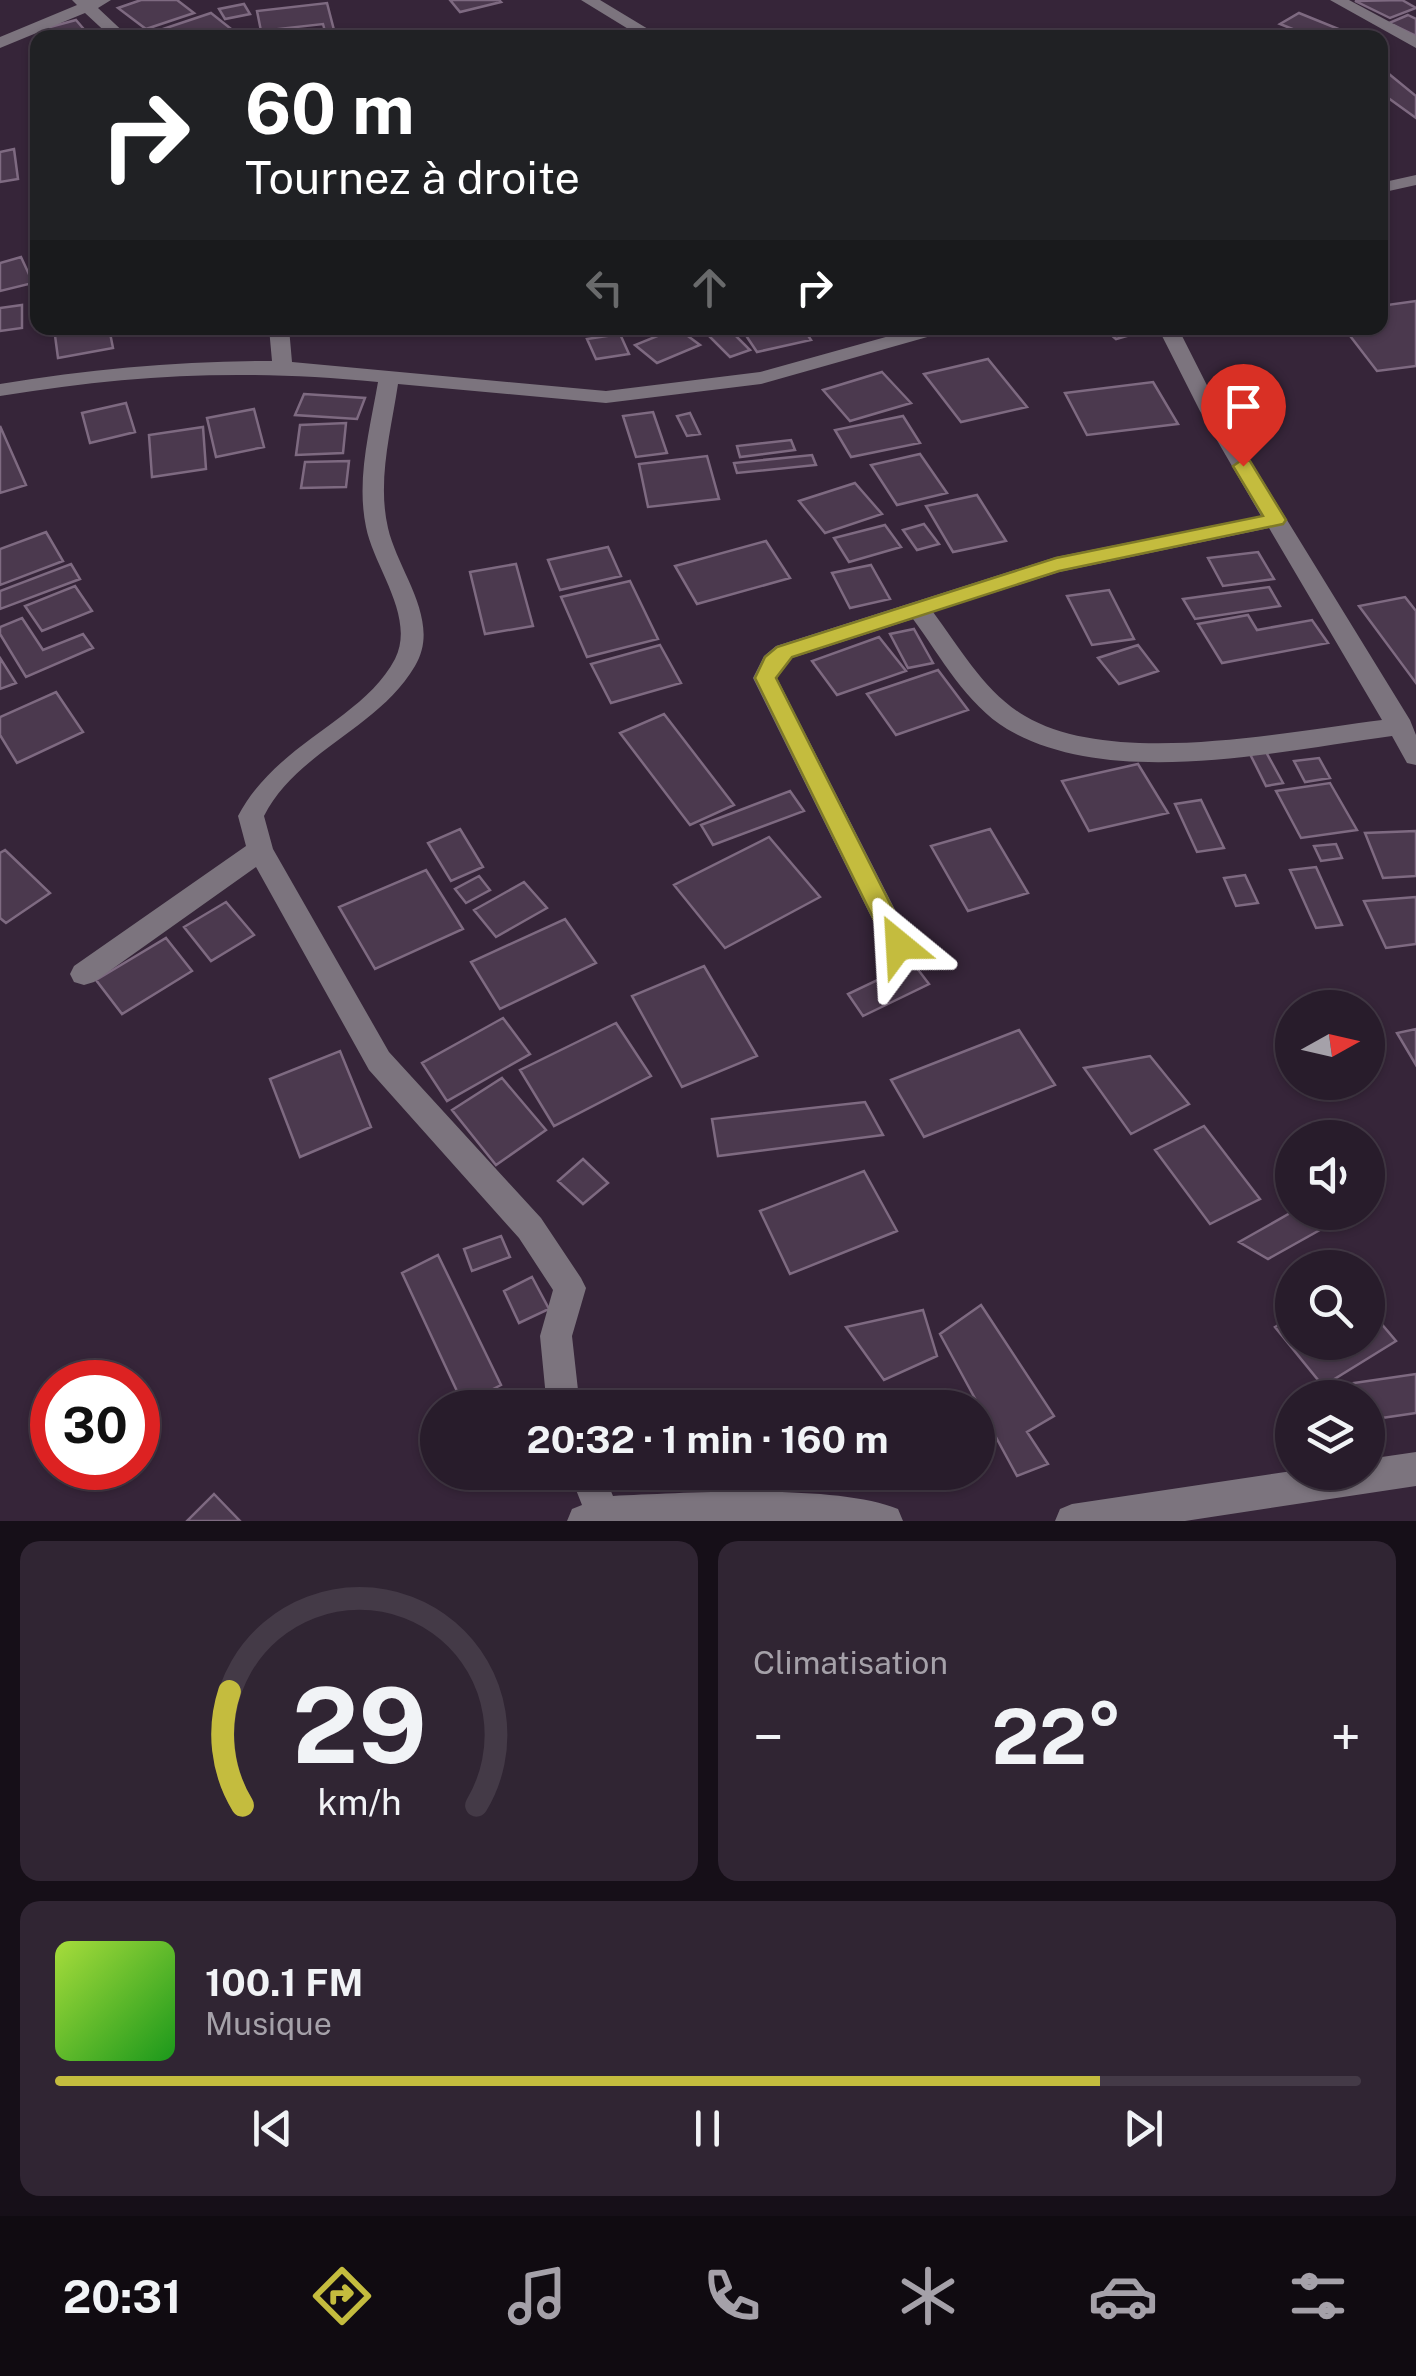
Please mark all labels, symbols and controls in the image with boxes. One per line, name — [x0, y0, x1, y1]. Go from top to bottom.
text: 60 m — [245, 67, 415, 150]
icon: right — [80, 70, 210, 200]
text: Tournez à droite — [245, 151, 580, 204]
icon: left — [577, 260, 632, 315]
icon: ahead — [682, 260, 737, 315]
icon: right — [787, 260, 842, 315]
pin — [1201, 364, 1286, 467]
icon: arrive — [1216, 379, 1271, 434]
position arrow — [847, 893, 951, 997]
north arrow — [1275, 990, 1385, 1100]
map controls — [1275, 990, 1385, 1490]
button: sound — [1275, 1120, 1385, 1230]
button: search — [1275, 1250, 1385, 1360]
speed limit sign: 30 — [30, 1360, 160, 1490]
button: layers — [1275, 1380, 1385, 1490]
text: 20:32 · 1 min · 160 m — [527, 1417, 888, 1462]
text: Climatisation — [753, 1644, 948, 1681]
text: 29 — [292, 1664, 426, 1786]
text: 22° — [992, 1693, 1122, 1781]
text: − — [753, 1705, 784, 1769]
text: + — [1331, 1705, 1361, 1769]
text: km/h — [317, 1781, 401, 1823]
text: 100.1 FM — [205, 1960, 363, 2005]
text: Musique — [205, 2005, 332, 2042]
icon: previous — [245, 2101, 300, 2156]
icon: pause — [680, 2101, 735, 2156]
icon: next — [1116, 2101, 1171, 2156]
icon: directions — [307, 2261, 377, 2331]
icon: music — [502, 2261, 572, 2331]
icon: phone — [697, 2261, 767, 2331]
icon: climate — [893, 2261, 963, 2331]
icon: car — [1088, 2261, 1158, 2331]
icon: filters — [1283, 2261, 1353, 2331]
text: 20:31 — [63, 2270, 182, 2323]

